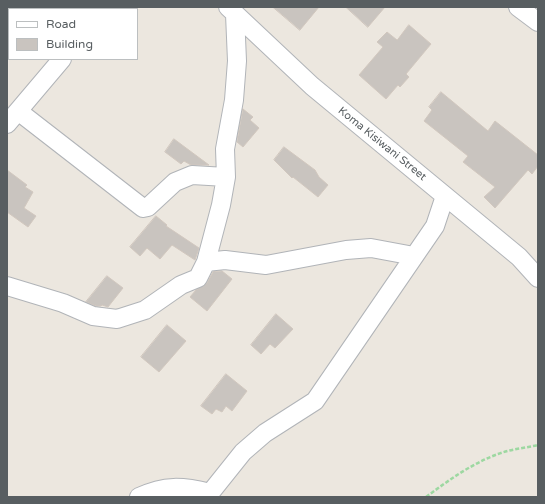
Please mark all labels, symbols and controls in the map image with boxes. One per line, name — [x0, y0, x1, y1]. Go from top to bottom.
legend — [8, 8, 138, 60]
text: Road — [46, 17, 76, 31]
text: Building — [46, 37, 93, 51]
street label: Koma Kisiwani Street — [335, 104, 429, 184]

